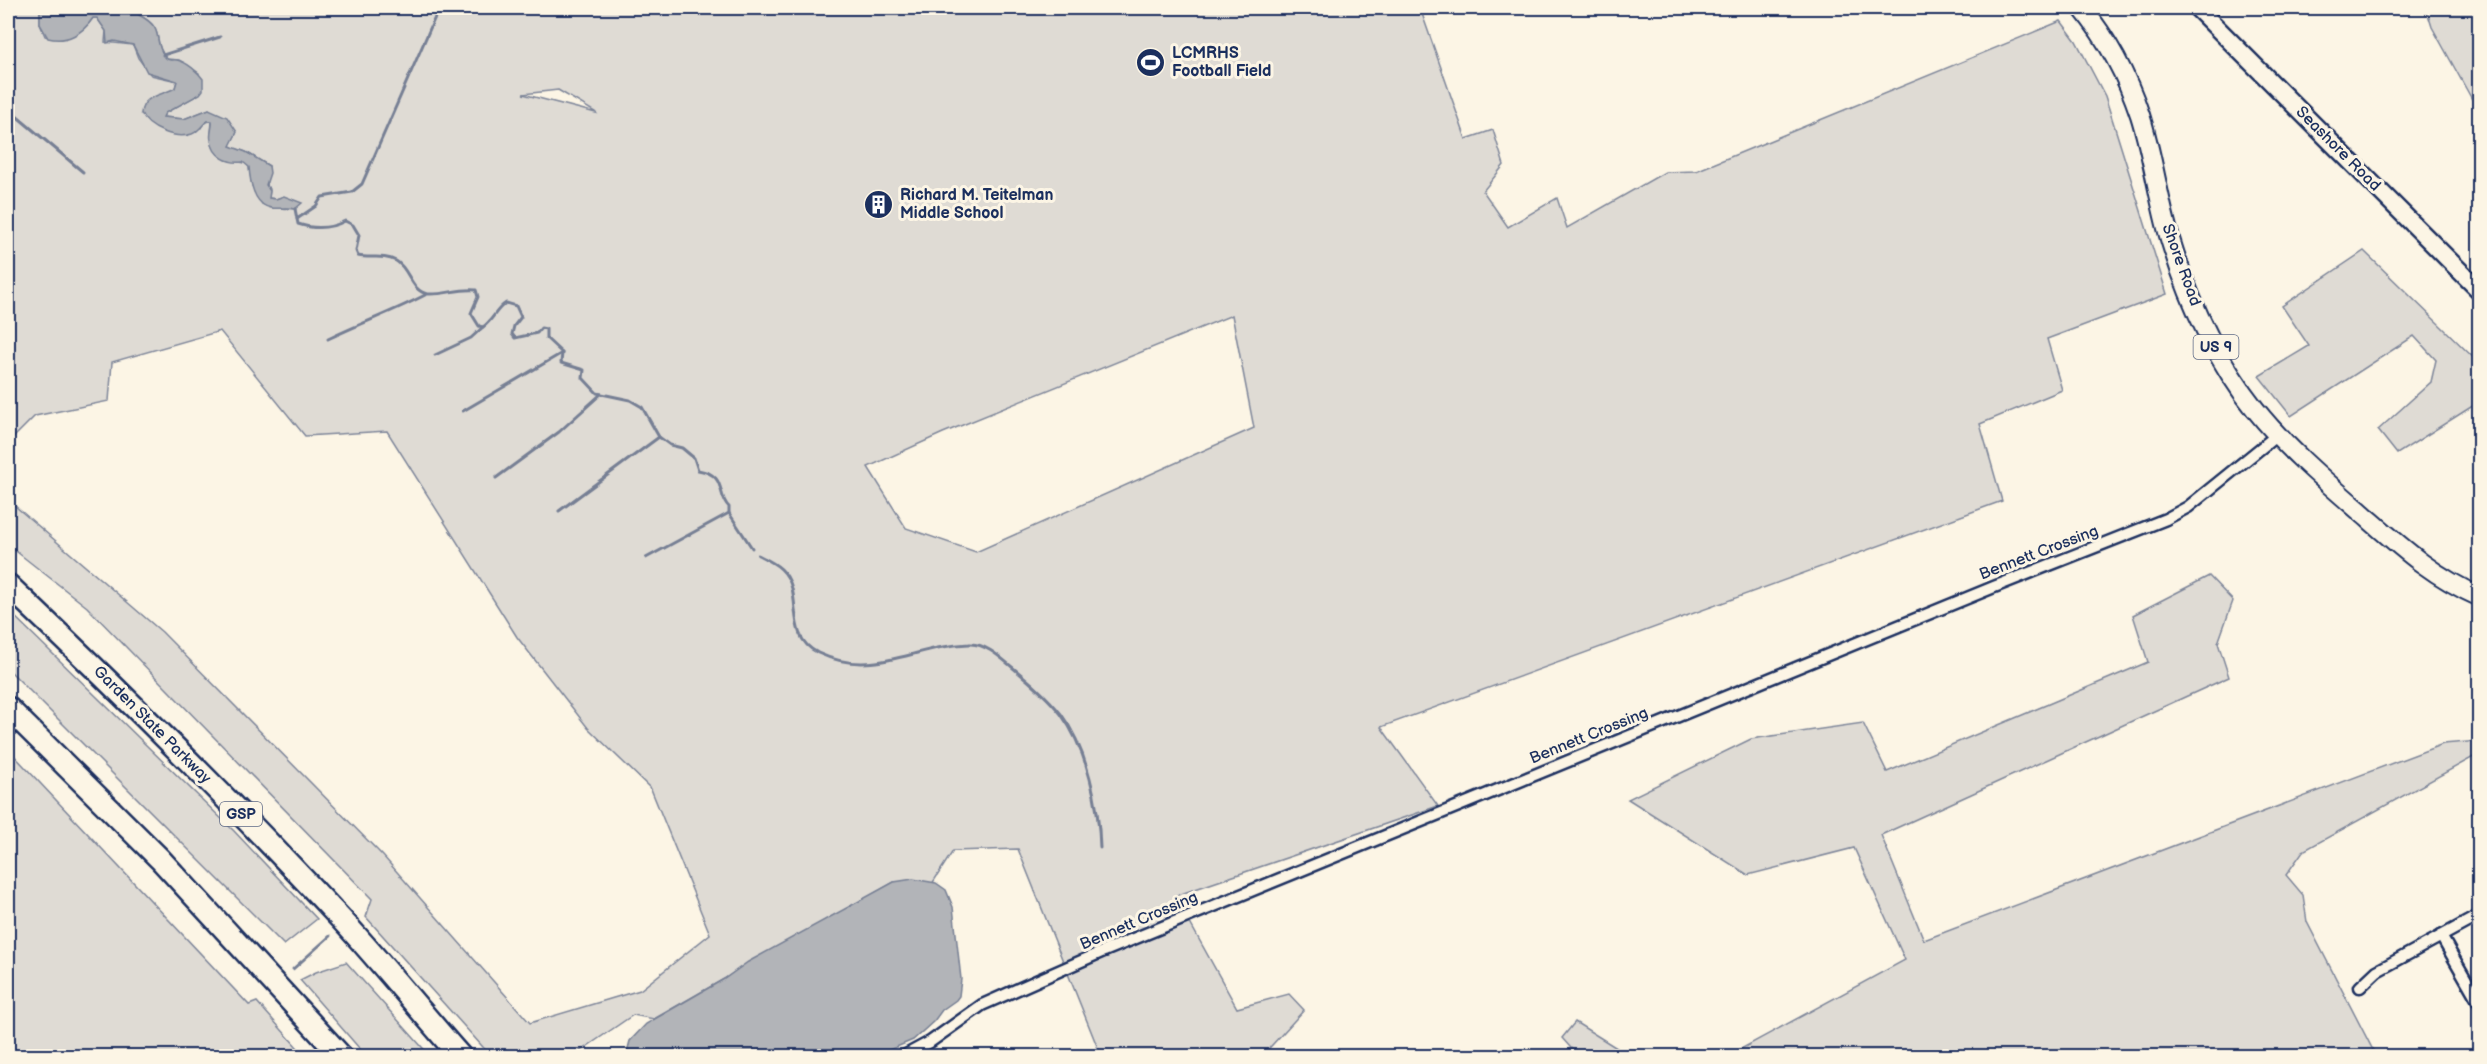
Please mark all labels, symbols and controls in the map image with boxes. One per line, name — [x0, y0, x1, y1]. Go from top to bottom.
place label: LCMRHS Football Field — [1172, 44, 1271, 81]
sports icon: LCMRHS Football Field — [1135, 46, 1167, 78]
street label: Seashore Road — [2292, 103, 2384, 195]
place label: Richard M. Teitelman Middle School — [900, 186, 1053, 223]
building icon: Richard M. Teitelman Middle School — [863, 188, 895, 220]
street label: Shore Road — [2157, 222, 2205, 308]
road number: US 9 — [2194, 335, 2238, 359]
street label: Bennett Crossing — [1977, 522, 2101, 584]
street label: Garden State Parkway — [89, 662, 215, 788]
street label: Bennett Crossing — [1527, 704, 1651, 768]
road number: GSP — [220, 802, 262, 826]
street label: Bennett Crossing — [1077, 888, 1201, 954]

